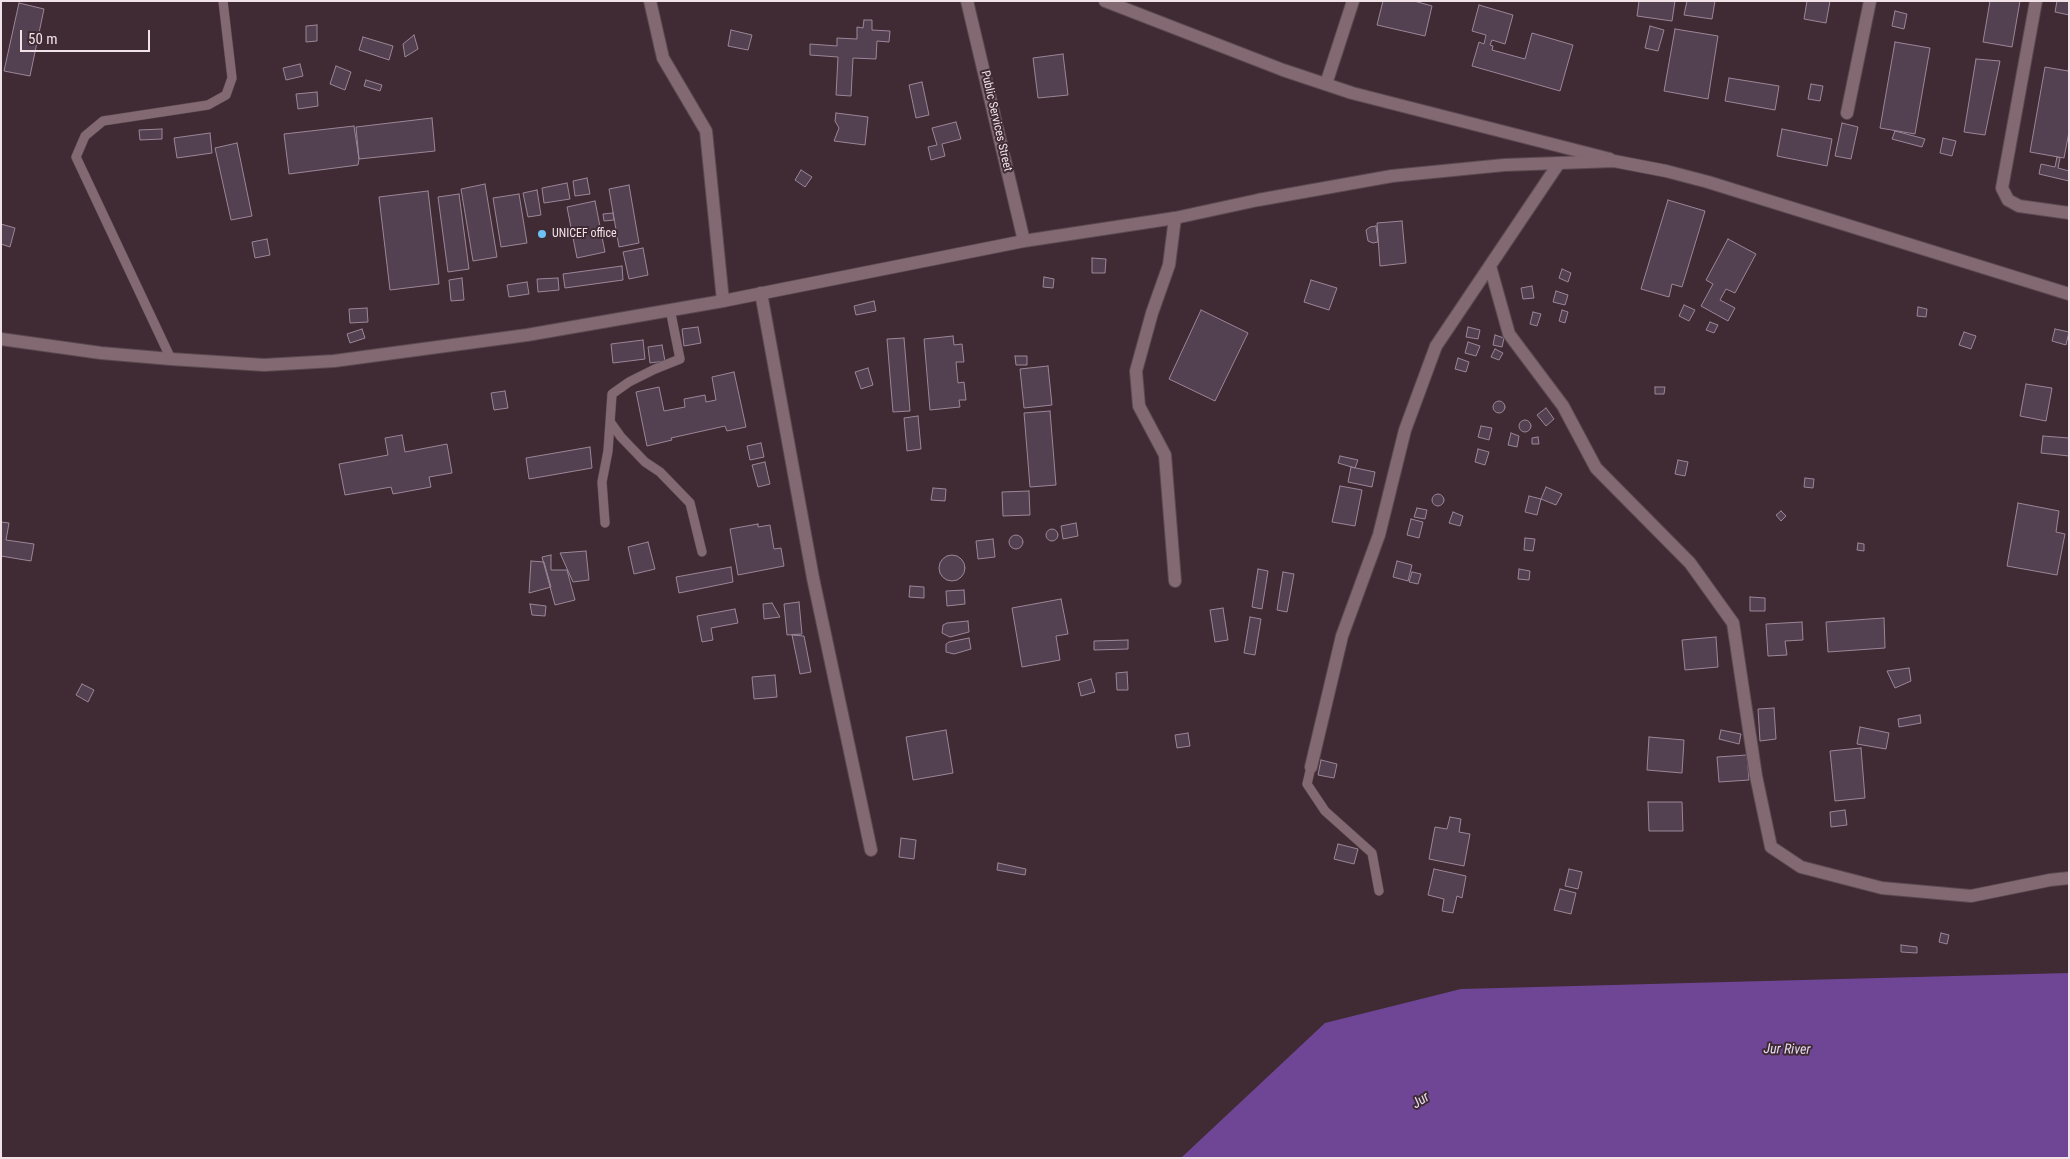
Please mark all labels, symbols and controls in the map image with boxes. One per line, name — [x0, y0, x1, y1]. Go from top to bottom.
scale bar — [22, 20, 152, 52]
text: 50 m — [28, 30, 58, 48]
street label: Public Services Street — [977, 69, 1015, 173]
place label: UNICEF office — [552, 227, 617, 241]
marker: UNICEF office — [536, 228, 548, 240]
water label: Jur River — [1763, 1041, 1811, 1059]
water label: Jur — [1409, 1089, 1433, 1113]

